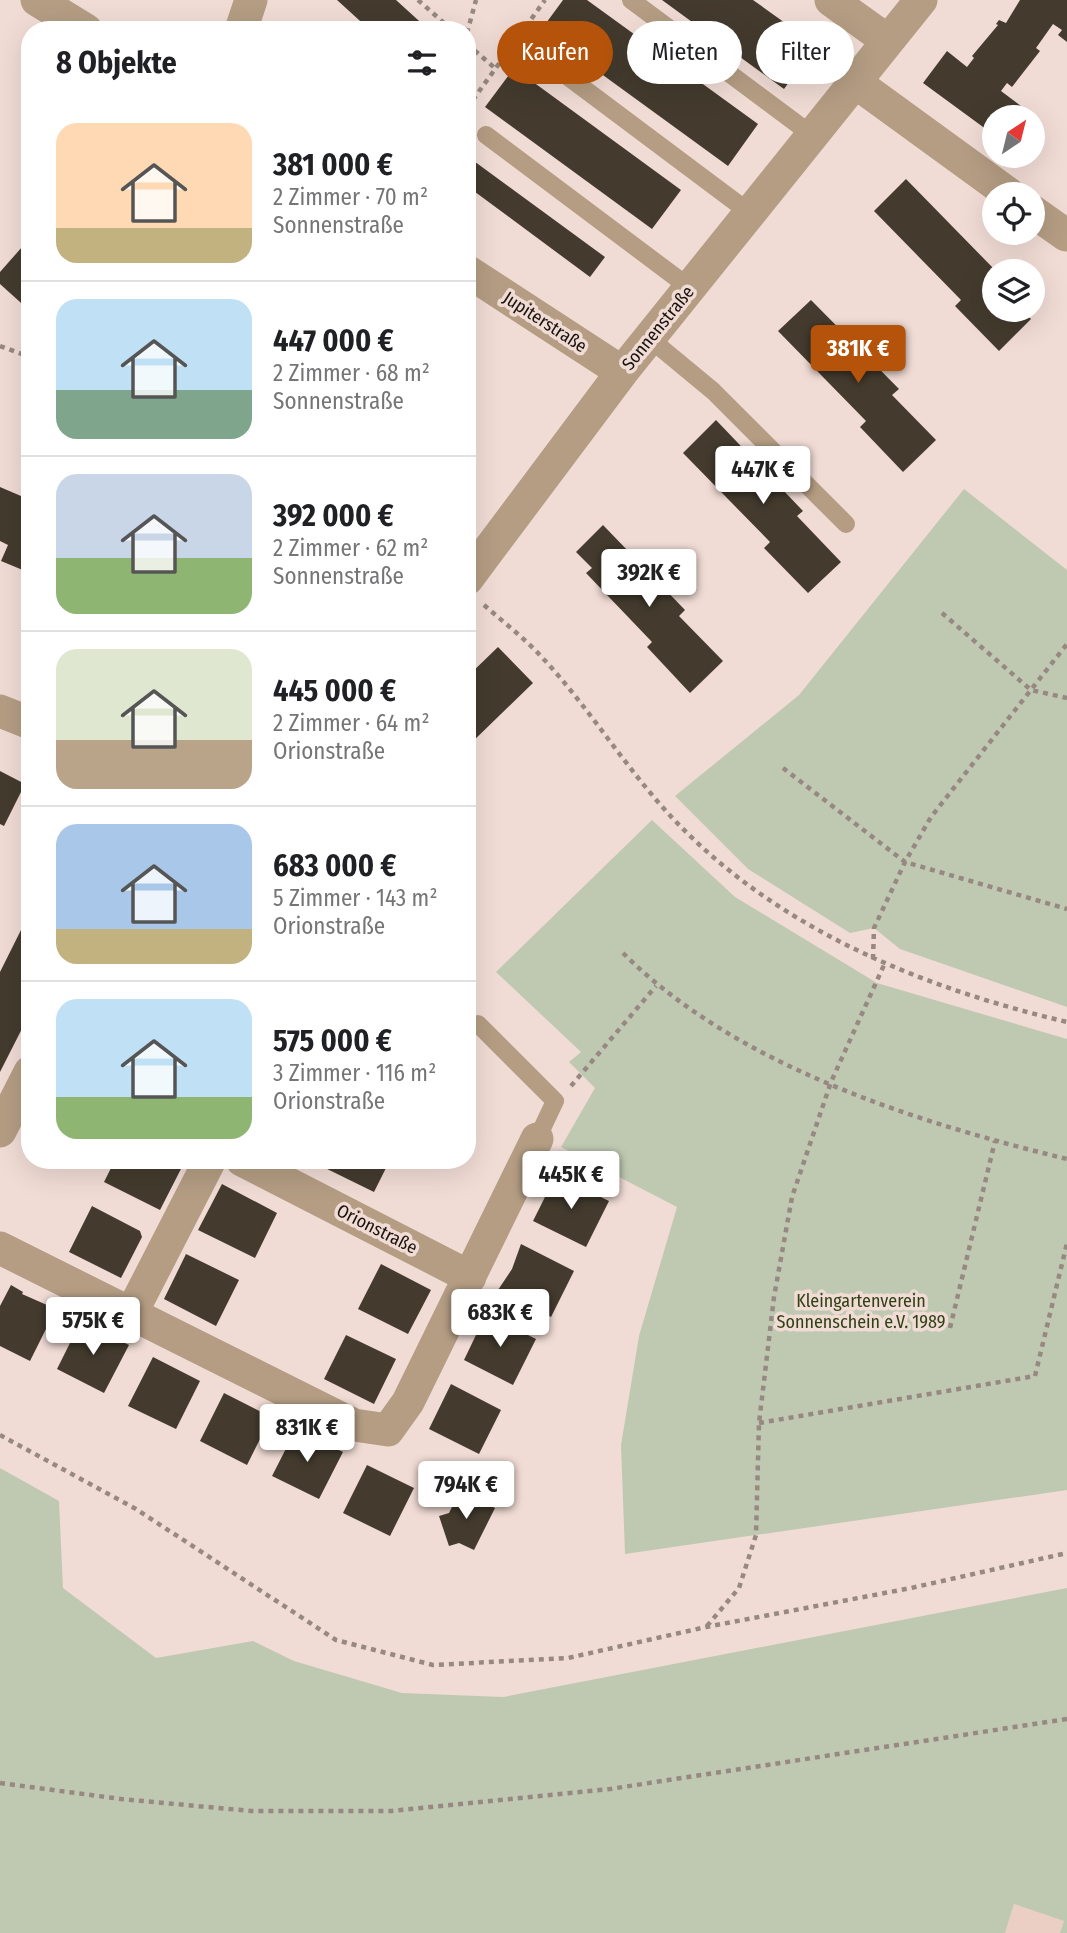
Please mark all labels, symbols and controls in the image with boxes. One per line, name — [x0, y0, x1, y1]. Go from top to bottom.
chip: Kaufen — [497, 21, 613, 84]
chip: Mieten — [627, 21, 742, 84]
chip: Filter — [756, 21, 854, 84]
icon: filters — [403, 44, 441, 82]
text: 8 Objekte — [56, 45, 177, 81]
north arrow — [982, 105, 1045, 168]
map controls — [982, 105, 1045, 322]
text: 381 000 € — [273, 147, 393, 183]
icon: home — [112, 151, 196, 235]
button: locate — [982, 182, 1045, 245]
text: 2 Zimmer · 70 m² — [273, 183, 428, 211]
text: Sonnenstraße — [273, 211, 404, 239]
button: layers — [982, 259, 1045, 322]
street label: Sonnenstraße — [617, 281, 699, 375]
street label: Jupiterstraße — [499, 287, 591, 357]
text: 447 000 € — [273, 323, 394, 359]
pin: 381K € — [801, 326, 915, 385]
icon: home — [112, 327, 196, 411]
text: 381K € — [827, 334, 889, 362]
text: 2 Zimmer · 68 m² — [273, 359, 430, 387]
text: Sonnenstraße — [273, 387, 404, 415]
pin: 447K € — [706, 447, 820, 506]
text: 447K € — [731, 455, 795, 483]
text: 392 000 € — [273, 498, 394, 534]
icon: home — [112, 502, 196, 586]
text: 2 Zimmer · 62 m² — [273, 534, 428, 562]
pin: 392K € — [592, 550, 706, 609]
text: 392K € — [617, 558, 681, 586]
text: Sonnenstraße — [273, 562, 404, 590]
text: 445 000 € — [273, 673, 396, 709]
icon: home — [112, 677, 196, 761]
text: 2 Zimmer · 64 m² — [273, 709, 430, 737]
text: Orionstraße — [273, 737, 385, 765]
text: 683 000 € — [273, 848, 396, 884]
icon: home — [112, 852, 196, 936]
text: 5 Zimmer · 143 m² — [273, 884, 438, 912]
text: Orionstraße — [273, 912, 385, 940]
text: 575 000 € — [273, 1023, 392, 1059]
icon: home — [112, 1027, 196, 1111]
text: 3 Zimmer · 116 m² — [273, 1059, 436, 1087]
text: Orionstraße — [273, 1087, 385, 1115]
pin: 445K € — [514, 1152, 628, 1211]
text: 445K € — [538, 1160, 604, 1188]
street label: Orionstraße — [333, 1199, 421, 1259]
pin: 683K € — [443, 1290, 557, 1349]
park label: Kleingartenverein Sonnenschein e.V. 1989 — [777, 1290, 945, 1333]
pin: 575K € — [36, 1298, 150, 1357]
text: 683K € — [467, 1298, 533, 1326]
text: 575K € — [62, 1306, 124, 1334]
pin: 831K € — [250, 1404, 364, 1464]
text: 831K € — [276, 1413, 338, 1441]
pin: 794K € — [409, 1462, 523, 1521]
text: 794K € — [434, 1470, 498, 1498]

